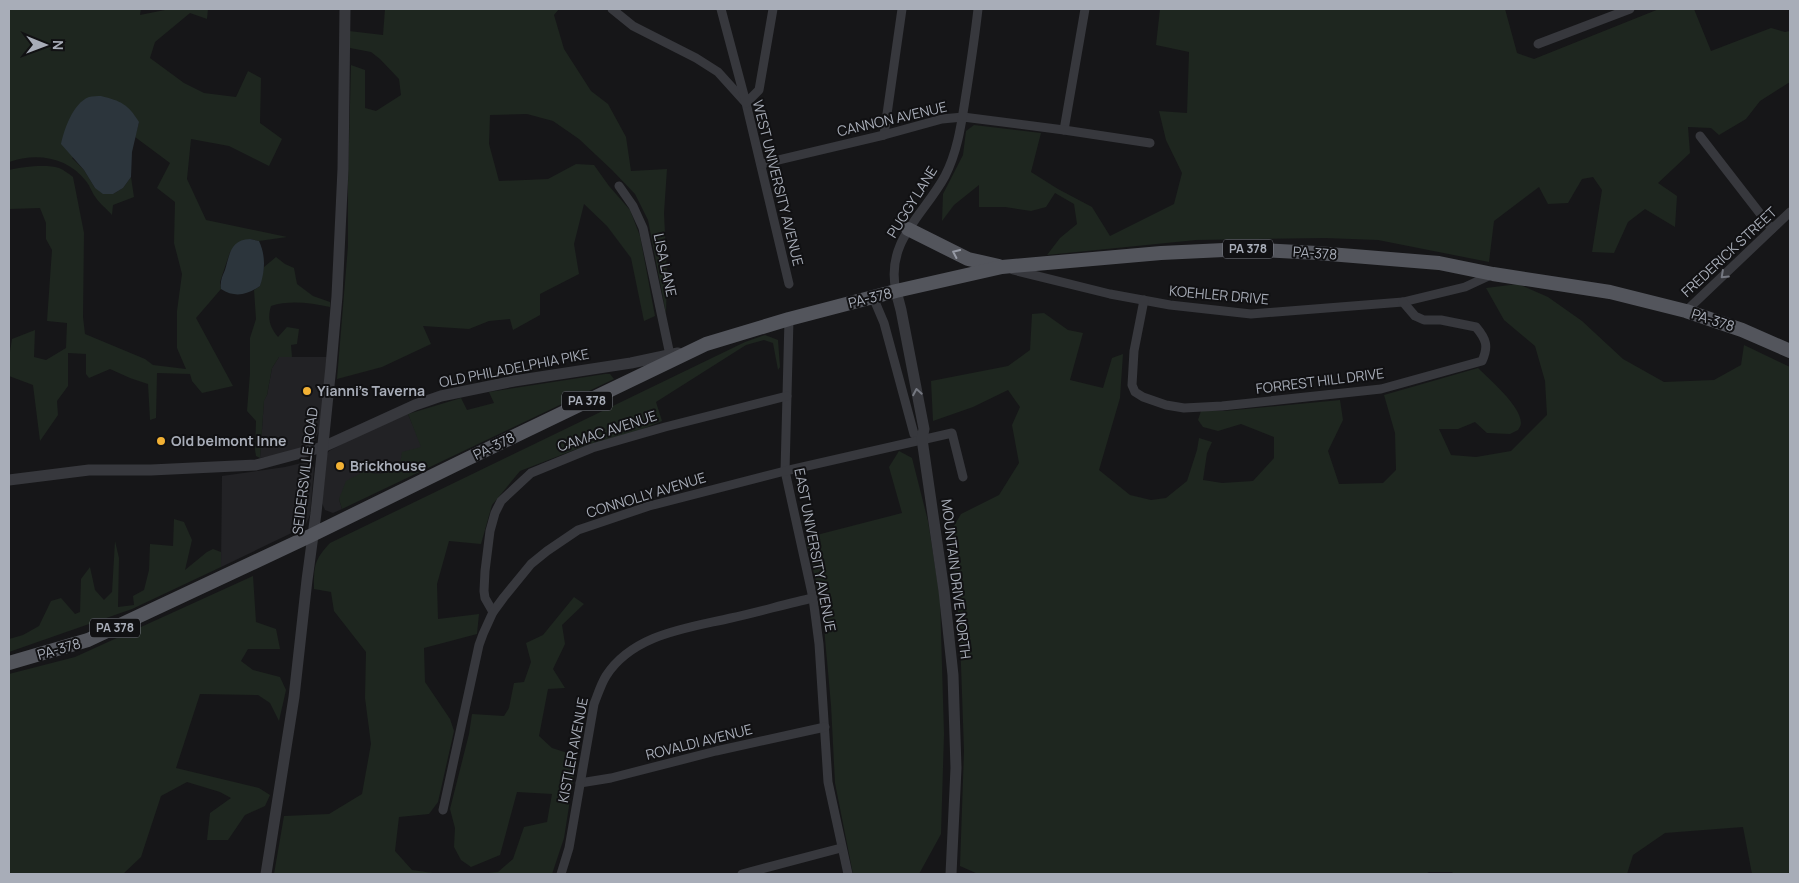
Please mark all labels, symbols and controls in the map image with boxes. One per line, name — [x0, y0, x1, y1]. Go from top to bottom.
north arrow — [20, 20, 70, 70]
text: N — [49, 40, 68, 50]
street label: CANNON AVENUE — [835, 97, 949, 140]
street label: WEST UNIVERSITY AVENUE — [749, 98, 808, 268]
street label: PUGGY LANE — [882, 162, 941, 241]
street label: FREDERICK STREET — [1677, 202, 1781, 301]
street label: LISA LANE — [650, 231, 681, 298]
road number: PA 378 — [1223, 240, 1273, 258]
street label: PA-378 — [1292, 241, 1338, 264]
one-way arrow — [952, 249, 961, 259]
one-way arrow — [1721, 269, 1730, 278]
street label: KOEHLER DRIVE — [1168, 281, 1270, 308]
street label: PA-378 — [846, 283, 894, 312]
street label: PA-378 — [1689, 304, 1737, 335]
street label: OLD PHILADELPHIA PIKE — [437, 344, 590, 391]
street label: FORREST HILL DRIVE — [1255, 363, 1385, 398]
place label: Yianni's Taverna — [317, 381, 425, 400]
marker: Yianni's Taverna — [301, 385, 313, 397]
one-way arrow — [912, 387, 922, 396]
road number: PA 378 — [562, 392, 612, 411]
street label: CAMAC AVENUE — [555, 405, 659, 456]
street label: SEIDERSVILLE ROAD — [287, 406, 322, 536]
street label: PA-378 — [470, 427, 518, 464]
place label: Old belmont Inne — [171, 431, 286, 450]
marker: Old belmont Inne — [155, 435, 167, 447]
place label: Brickhouse — [350, 456, 426, 475]
marker: Brickhouse — [334, 460, 346, 472]
street label: EAST UNIVERSITY AVENUE — [790, 466, 841, 633]
street label: CONNOLLY AVENUE — [584, 467, 708, 522]
street label: MOUNTAIN DRIVE NORTH — [937, 498, 976, 660]
road number: PA 378 — [90, 618, 140, 638]
street label: PA-378 — [35, 633, 83, 664]
street label: KISTLER AVENUE — [553, 696, 592, 804]
street label: ROVALDI AVENUE — [644, 719, 754, 764]

